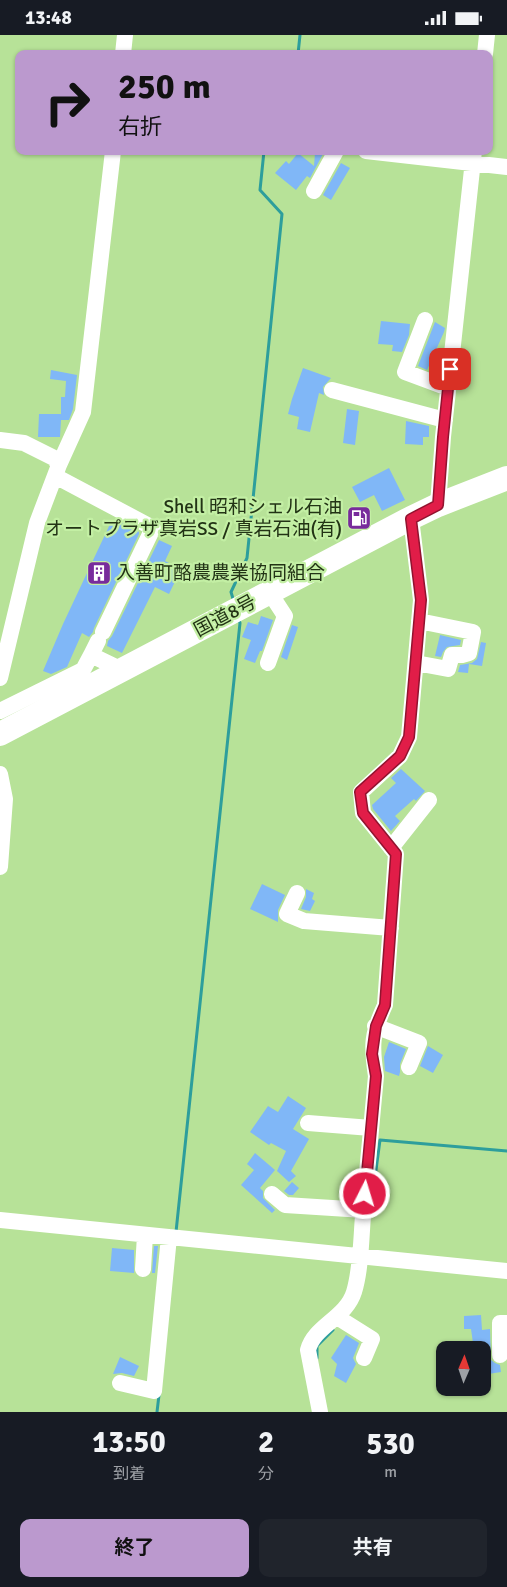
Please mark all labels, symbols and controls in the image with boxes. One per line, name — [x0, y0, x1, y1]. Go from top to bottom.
text: 13:48 — [25, 6, 72, 30]
text: 250 m — [118, 65, 211, 108]
icon: right — [35, 70, 100, 135]
text: 右折 — [118, 113, 162, 140]
pin — [429, 348, 471, 390]
icon: arrive — [436, 355, 464, 383]
place label: Shell 昭和シェル石油 オートプラザ真岩SS / 真岩石油(有) — [45, 495, 342, 541]
fuel station icon: Shell 昭和シェル石油 オートプラザ真岩SS / 真岩石油(有) — [346, 505, 372, 531]
building icon: 入善町酪農農業協同組合 — [86, 560, 112, 586]
place label: 入善町酪農農業協同組合 — [116, 561, 325, 585]
street label: 国道8号 — [190, 590, 260, 642]
position arrow — [338, 1167, 390, 1219]
north arrow — [436, 1341, 491, 1396]
map controls — [436, 1341, 491, 1396]
text: 13:50 — [92, 1424, 166, 1461]
text: 2 — [258, 1424, 274, 1461]
text: 530 — [366, 1426, 415, 1463]
text: m — [384, 1462, 397, 1482]
text: 到着 — [113, 1464, 145, 1484]
text: 分 — [258, 1464, 274, 1484]
button: 終了 — [20, 1519, 249, 1577]
button: 共有 — [259, 1519, 487, 1577]

